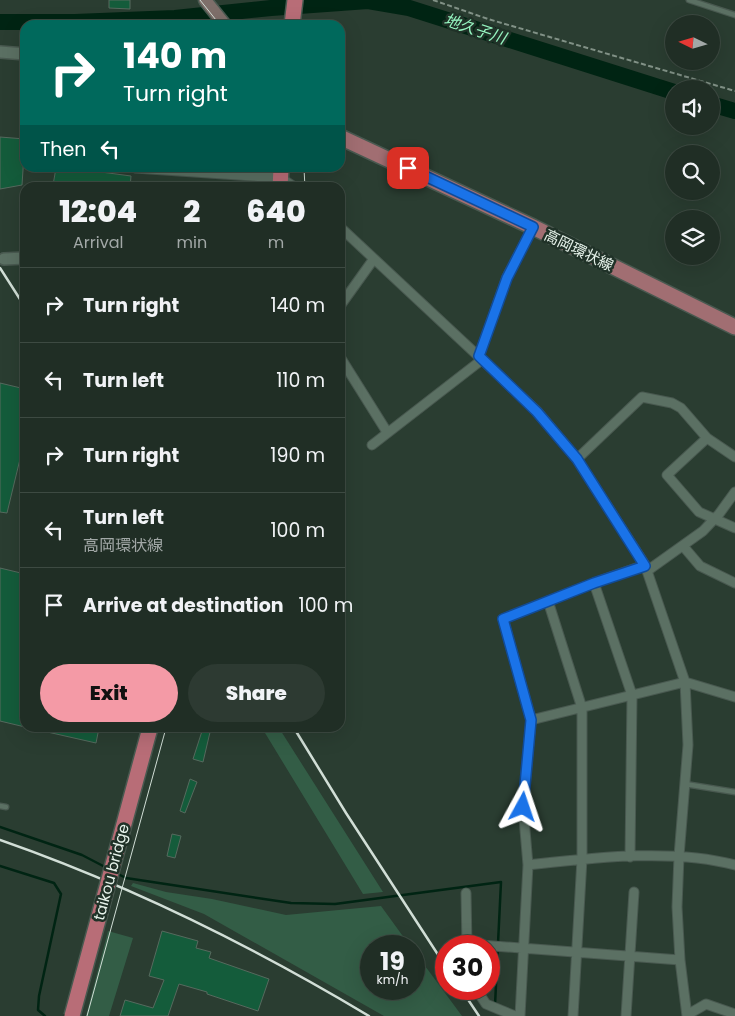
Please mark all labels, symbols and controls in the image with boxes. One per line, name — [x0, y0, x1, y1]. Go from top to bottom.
water label: 地久子川 — [441, 8, 511, 50]
north arrow — [665, 15, 720, 70]
map controls — [665, 15, 720, 265]
text: 140 m — [123, 31, 227, 80]
icon: right — [40, 40, 105, 105]
text: Turn right — [123, 78, 228, 109]
button: sound — [665, 80, 720, 135]
icon: left — [96, 135, 124, 163]
text: Then — [40, 136, 86, 163]
button: search — [665, 145, 720, 200]
pin — [387, 147, 429, 189]
icon: arrive — [394, 154, 422, 182]
text: 12:04 — [59, 190, 137, 233]
text: 2 — [183, 190, 200, 233]
text: 640 — [246, 190, 306, 233]
button: layers — [665, 210, 720, 265]
street label: 高岡環状線 — [541, 224, 617, 276]
text: Arrival — [73, 231, 123, 254]
text: min — [177, 231, 207, 254]
text: m — [268, 231, 284, 254]
icon: right — [40, 291, 68, 319]
text: Turn right — [83, 292, 179, 319]
text: 140 m — [270, 292, 325, 319]
icon: left — [40, 366, 68, 394]
text: Turn left — [83, 367, 164, 394]
text: 110 m — [276, 367, 325, 394]
icon: right — [40, 441, 68, 469]
text: Turn right — [83, 442, 179, 469]
text: 190 m — [270, 442, 325, 469]
text: Turn left — [83, 504, 164, 531]
icon: left — [40, 516, 68, 544]
text: 100 m — [270, 517, 325, 544]
text: 高岡環状線 — [83, 534, 163, 557]
icon: arrive — [40, 591, 68, 619]
text: Arrive at destination — [83, 592, 284, 619]
text: 100 m — [299, 592, 353, 619]
button: Exit — [40, 664, 178, 722]
button: Share — [188, 664, 325, 722]
position arrow — [496, 780, 548, 832]
street label: taikou bridge — [88, 821, 134, 923]
speed limit sign: 30 — [435, 935, 500, 1000]
text: 19 — [380, 944, 405, 979]
text: km/h — [377, 971, 408, 988]

